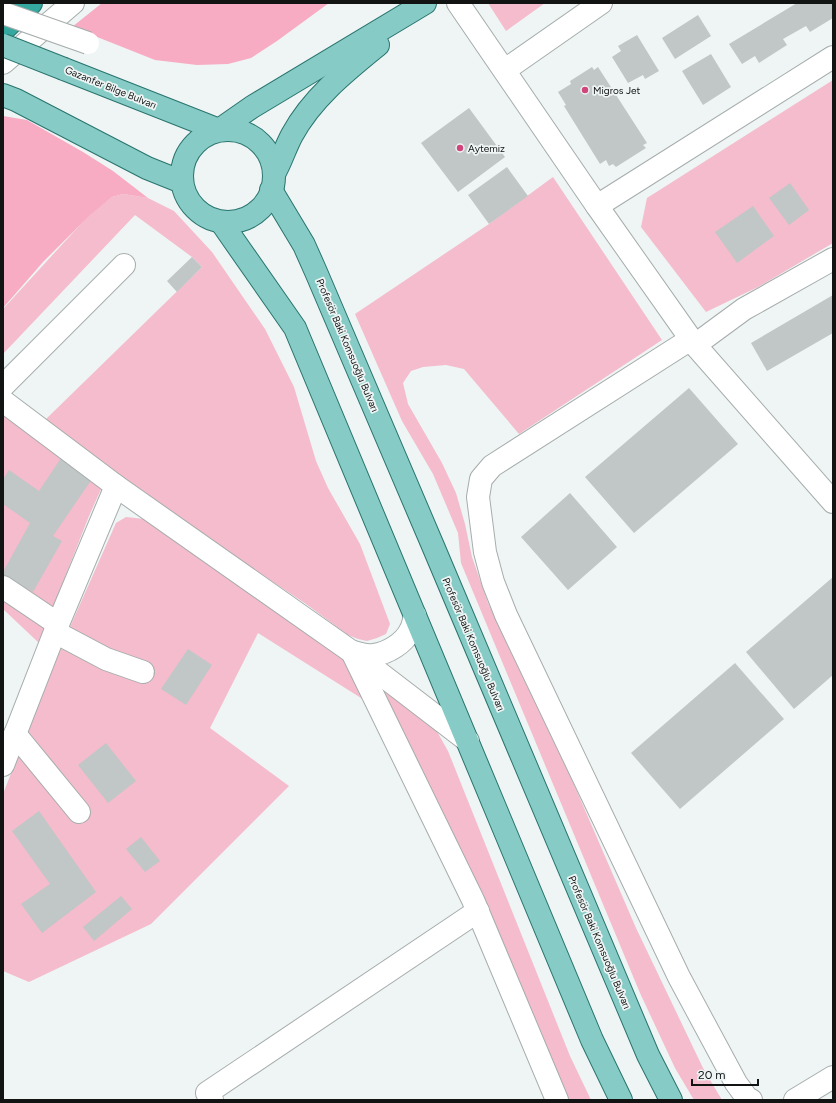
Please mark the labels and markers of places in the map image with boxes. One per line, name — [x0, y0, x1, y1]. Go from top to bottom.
place label: Migros Jet — [593, 84, 641, 97]
marker: Migros Jet — [580, 85, 590, 95]
place label: Aytemiz — [468, 142, 505, 155]
marker: Aytemiz — [455, 143, 465, 153]

